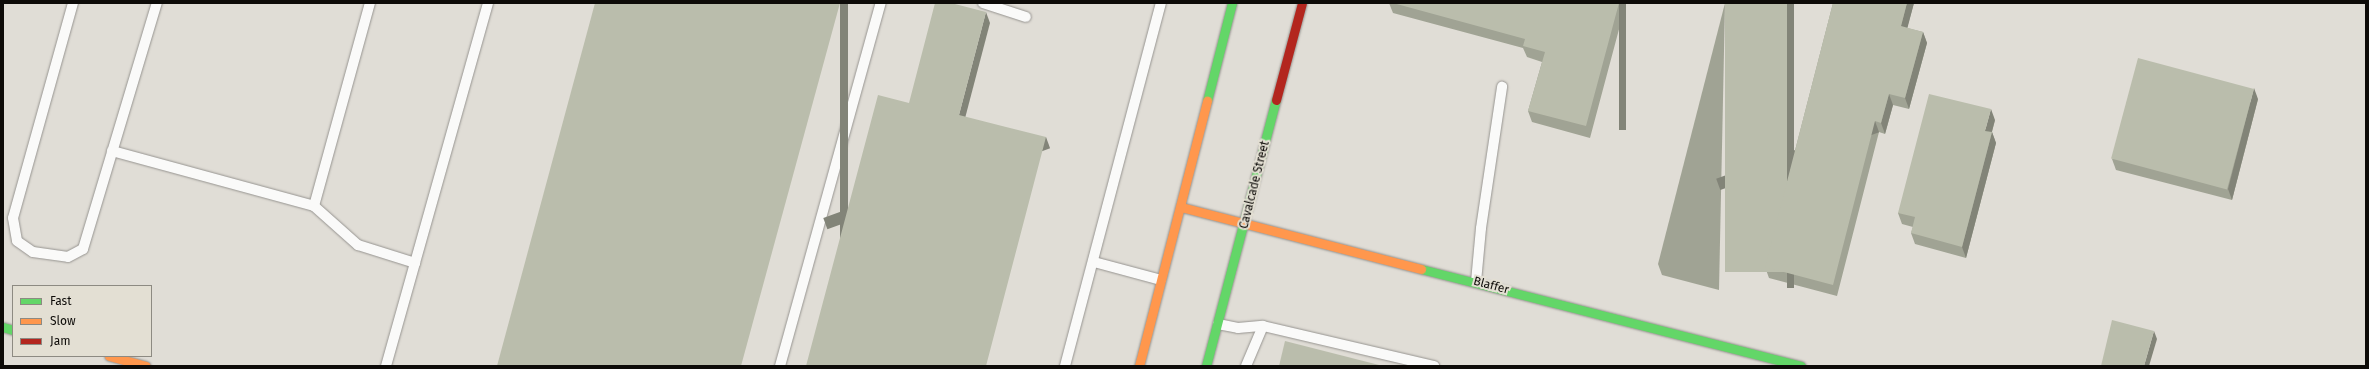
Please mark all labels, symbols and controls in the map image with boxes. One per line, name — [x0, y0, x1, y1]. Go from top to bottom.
street label: Cavalcade Street — [1237, 140, 1273, 230]
street label: Blaffer — [1472, 274, 1510, 298]
legend — [12, 285, 152, 357]
text: Fast — [50, 294, 72, 308]
text: Slow — [50, 314, 76, 328]
text: Jam — [50, 334, 70, 348]

